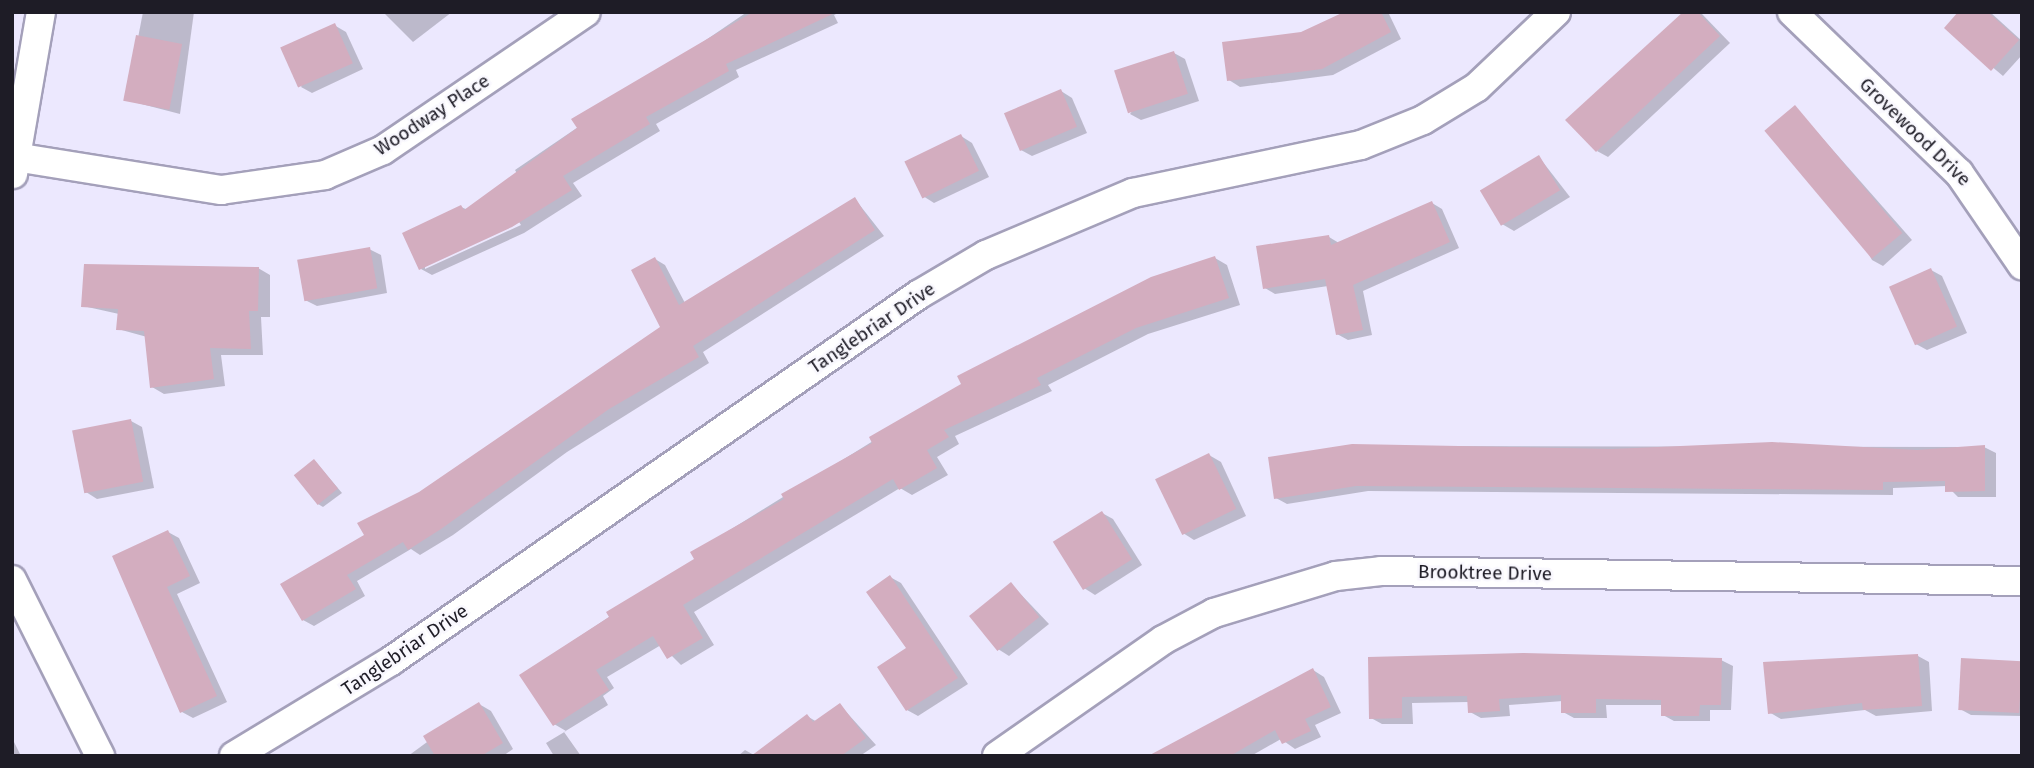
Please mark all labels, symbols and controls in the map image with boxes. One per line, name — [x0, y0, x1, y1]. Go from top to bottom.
street label: Woodway Place — [370, 69, 494, 161]
street label: Grovewood Drive — [1855, 73, 1975, 191]
street label: Tanglebriar Drive — [805, 277, 939, 379]
street label: Brooktree Drive — [1418, 560, 1552, 586]
street label: Tanglebriar Drive — [338, 599, 472, 701]

